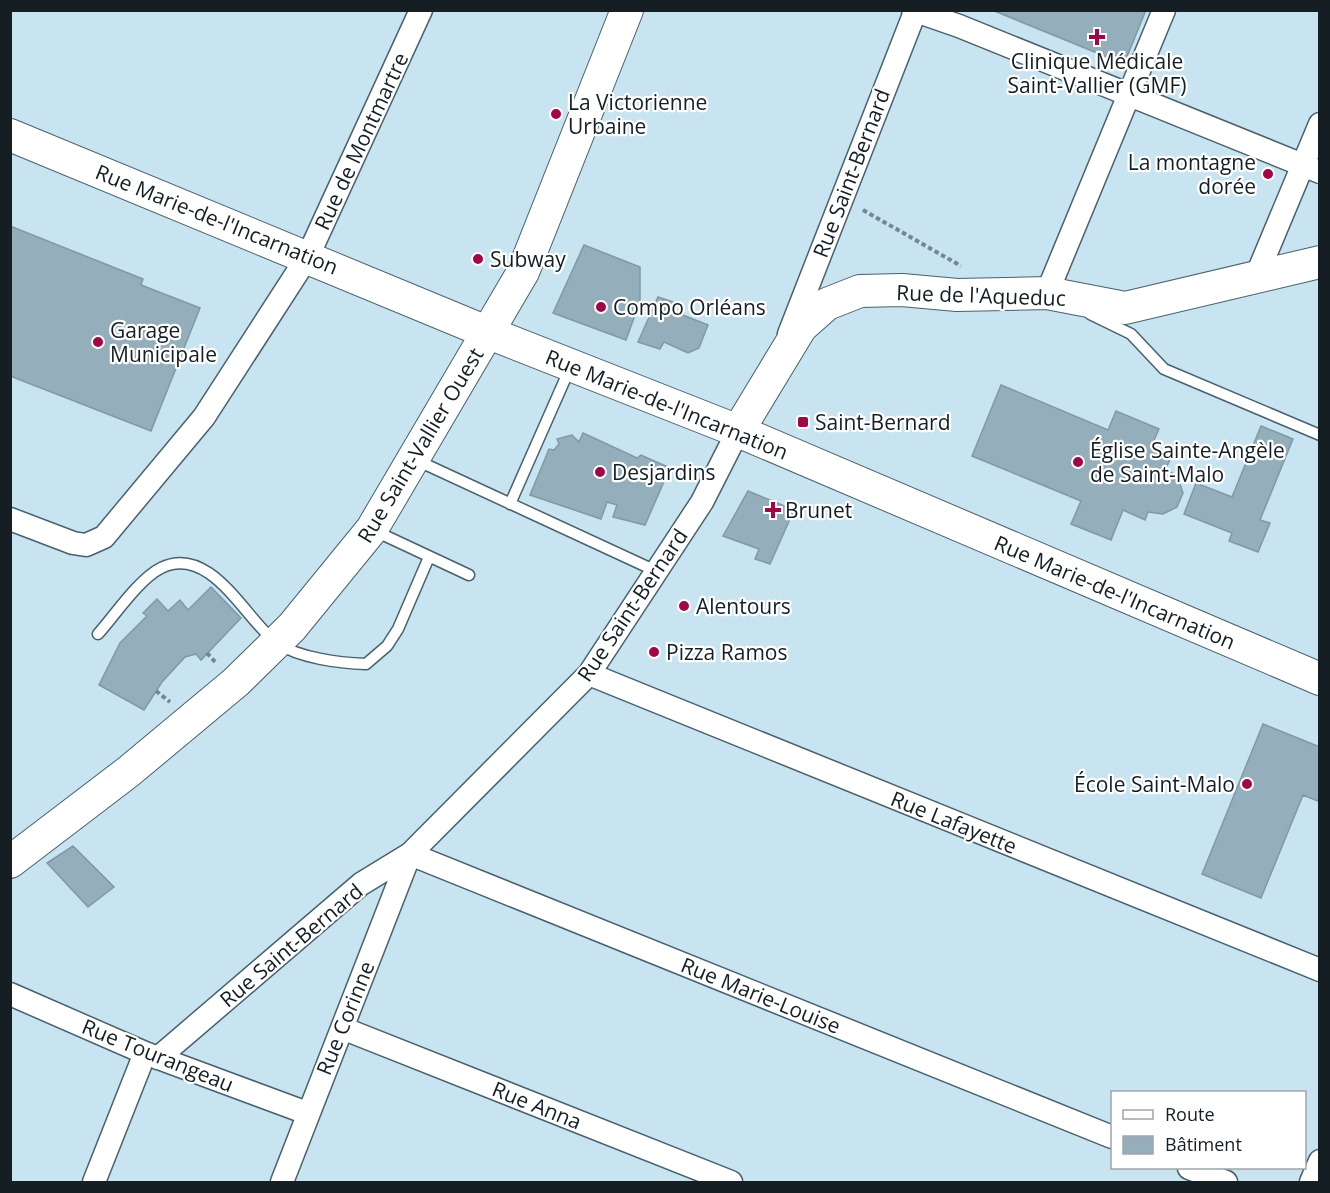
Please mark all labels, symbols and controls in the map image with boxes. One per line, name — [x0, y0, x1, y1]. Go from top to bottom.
marker: Clinique Médicale Saint-Vallier (GMF) — [1088, 28, 1106, 46]
place label: Clinique Médicale Saint-Vallier (GMF) — [1008, 47, 1186, 99]
street label: Rue de Montmartre — [308, 48, 414, 234]
street label: Rue Saint-Bernard — [806, 85, 896, 261]
place label: La Victorienne Urbaine — [568, 88, 707, 140]
marker: La Victorienne Urbaine — [549, 107, 563, 121]
place label: La montagne dorée — [1128, 148, 1256, 200]
street label: Rue Marie-de-l'Incarnation — [92, 157, 342, 281]
marker: La montagne dorée — [1261, 167, 1275, 181]
place label: Subway — [490, 245, 566, 273]
marker: Subway — [471, 252, 485, 266]
street label: Rue de l'Aqueduc — [896, 278, 1066, 312]
place label: Compo Orléans — [613, 293, 766, 321]
marker: Compo Orléans — [594, 300, 608, 314]
place label: Garage Municipale — [110, 316, 217, 368]
marker: Garage Municipale — [91, 335, 105, 349]
street label: Rue Saint-Vallier Ouest — [351, 342, 489, 548]
street label: Rue Marie-de-l'Incarnation — [542, 342, 792, 466]
place label: Saint-Bernard — [815, 408, 951, 436]
marker: Saint-Bernard — [796, 415, 810, 429]
place label: Église Sainte-Angèle de Saint-Malo — [1090, 436, 1285, 488]
marker: Église Sainte-Angèle de Saint-Malo — [1071, 455, 1085, 469]
place label: Desjardins — [612, 458, 716, 486]
marker: Desjardins — [593, 465, 607, 479]
place label: Brunet — [785, 496, 852, 524]
marker: Brunet — [766, 503, 780, 517]
street label: Rue Saint-Bernard — [570, 523, 694, 687]
street label: Rue Marie-de-l'Incarnation — [990, 528, 1240, 656]
place label: Alentours — [696, 592, 791, 620]
marker: Alentours — [677, 599, 691, 613]
place label: Pizza Ramos — [666, 638, 787, 666]
marker: Pizza Ramos — [647, 645, 661, 659]
place label: École Saint-Malo — [1074, 770, 1235, 798]
marker: École Saint-Malo — [1240, 777, 1254, 791]
street label: Rue Lafayette — [887, 784, 1021, 860]
street label: Rue Saint-Bernard — [214, 877, 368, 1013]
street label: Rue Marie-Louise — [677, 950, 845, 1040]
street label: Rue Corinne — [309, 957, 381, 1079]
street label: Rue Tourangeau — [78, 1012, 238, 1098]
street label: Rue Anna — [488, 1074, 586, 1136]
legend — [1111, 1091, 1306, 1169]
text: Route — [1165, 1102, 1215, 1126]
text: Bâtiment — [1165, 1132, 1242, 1156]

